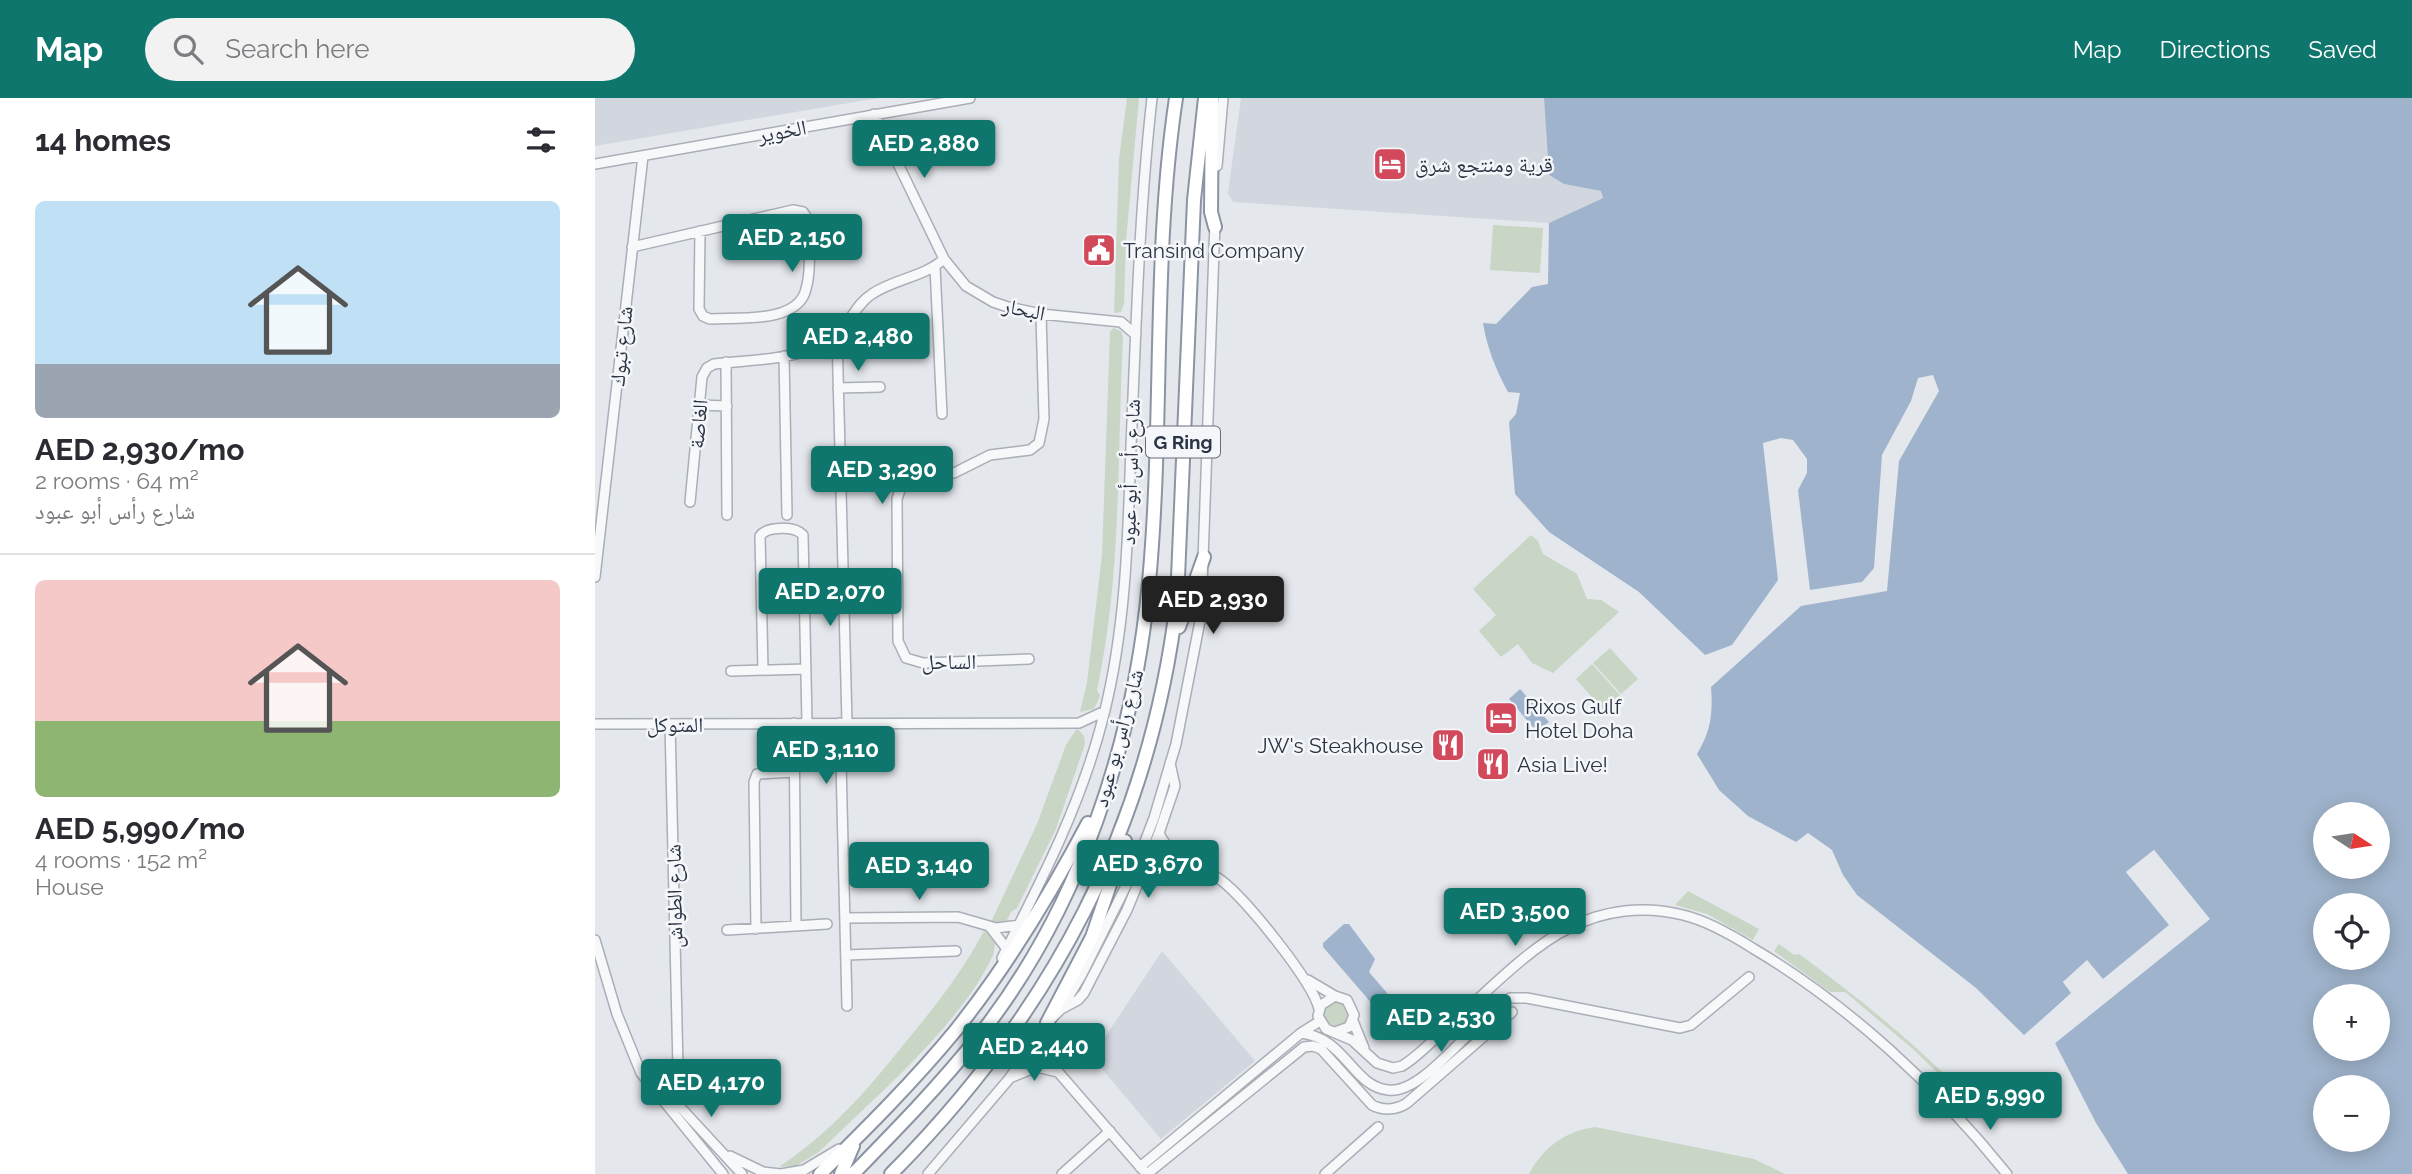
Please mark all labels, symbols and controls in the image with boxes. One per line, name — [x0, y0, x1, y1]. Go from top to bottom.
search box — [145, 18, 635, 81]
text: Map — [35, 30, 103, 69]
icon: search — [169, 30, 207, 68]
text: Search here — [225, 34, 370, 64]
text: Map — [2073, 35, 2122, 64]
text: Directions — [2160, 35, 2270, 64]
text: Saved — [2308, 35, 2377, 64]
street label: الخوير — [755, 114, 808, 148]
pin: AED 2,880 — [844, 120, 1004, 180]
icon: filters — [522, 121, 560, 159]
text: 14 homes — [35, 123, 171, 158]
text: AED 2,880 — [868, 129, 980, 156]
hotel icon: قرية ومنتجع شرق — [1371, 145, 1409, 183]
place label: قرية ومنتجع شرق — [1415, 152, 1553, 178]
pin: AED 2,150 — [712, 214, 872, 274]
text: AED 2,150 — [738, 223, 846, 250]
public building icon: Transind Company — [1080, 231, 1118, 269]
place label: Transind Company — [1123, 238, 1304, 263]
icon: home — [235, 247, 361, 373]
street label: البحار — [999, 292, 1048, 326]
street label: شارع تبوك — [604, 305, 639, 387]
pin: AED 2,480 — [778, 314, 938, 373]
text: AED 2,480 — [803, 322, 913, 349]
street label: الغاصة — [683, 398, 713, 450]
street label: شارع رأس أبو عبود — [1115, 398, 1146, 546]
road number: G Ring — [1146, 426, 1220, 458]
text: AED 2,930/mo — [35, 432, 244, 467]
pin: AED 3,290 — [802, 446, 962, 506]
text: AED 3,290 — [827, 455, 937, 482]
text: 2 rooms · 64 m² — [35, 467, 199, 494]
text: شارع رأس أبو عبود — [35, 497, 195, 524]
pin: AED 2,070 — [750, 568, 910, 628]
pin: AED 2,930 — [1133, 576, 1293, 636]
text: AED 2,070 — [775, 577, 885, 604]
text: AED 2,930 — [1158, 585, 1268, 612]
icon: home — [235, 625, 361, 751]
street label: الساحل — [922, 649, 976, 675]
street label: شارع رأس بو عبود — [1088, 667, 1149, 810]
place label: Rixos Gulf Hotel Doha — [1525, 694, 1633, 743]
hotel icon: Rixos Gulf Hotel Doha — [1482, 699, 1520, 737]
street label: المتوكل — [647, 712, 703, 738]
pin: AED 3,110 — [746, 726, 906, 786]
restaurant icon: JW's Steakhouse — [1429, 726, 1467, 764]
place label: JW's Steakhouse — [1257, 733, 1423, 758]
text: AED 3,110 — [773, 735, 879, 762]
restaurant icon: Asia Live! — [1474, 745, 1512, 783]
place label: Asia Live! — [1517, 752, 1608, 777]
north arrow — [2313, 802, 2391, 878]
map controls — [2313, 802, 2390, 1152]
text: AED 5,990/mo — [35, 811, 245, 846]
pin: AED 3,670 — [1068, 840, 1228, 900]
pin: AED 3,140 — [839, 842, 999, 902]
street label: شارع الطواش — [661, 844, 688, 948]
text: 4 rooms · 152 m² — [35, 846, 207, 873]
text: AED 3,670 — [1093, 849, 1203, 876]
text: AED 3,140 — [865, 851, 973, 878]
text: House — [35, 873, 104, 900]
pin: AED 3,500 — [1435, 888, 1595, 948]
button: locate — [2313, 893, 2390, 970]
text: AED 3,500 — [1460, 897, 1570, 924]
button: + — [2313, 984, 2390, 1061]
pin: AED 2,530 — [1361, 995, 1521, 1054]
text: AED 2,530 — [1386, 1003, 1496, 1030]
pin: AED 2,440 — [954, 1024, 1114, 1083]
text: AED 2,440 — [979, 1032, 1089, 1059]
pin: AED 4,170 — [631, 1060, 791, 1119]
text: AED 4,170 — [657, 1068, 765, 1095]
pin: AED 5,990 — [1910, 1072, 2070, 1132]
button: − — [2313, 1075, 2390, 1152]
text: AED 5,990 — [1935, 1081, 2045, 1108]

